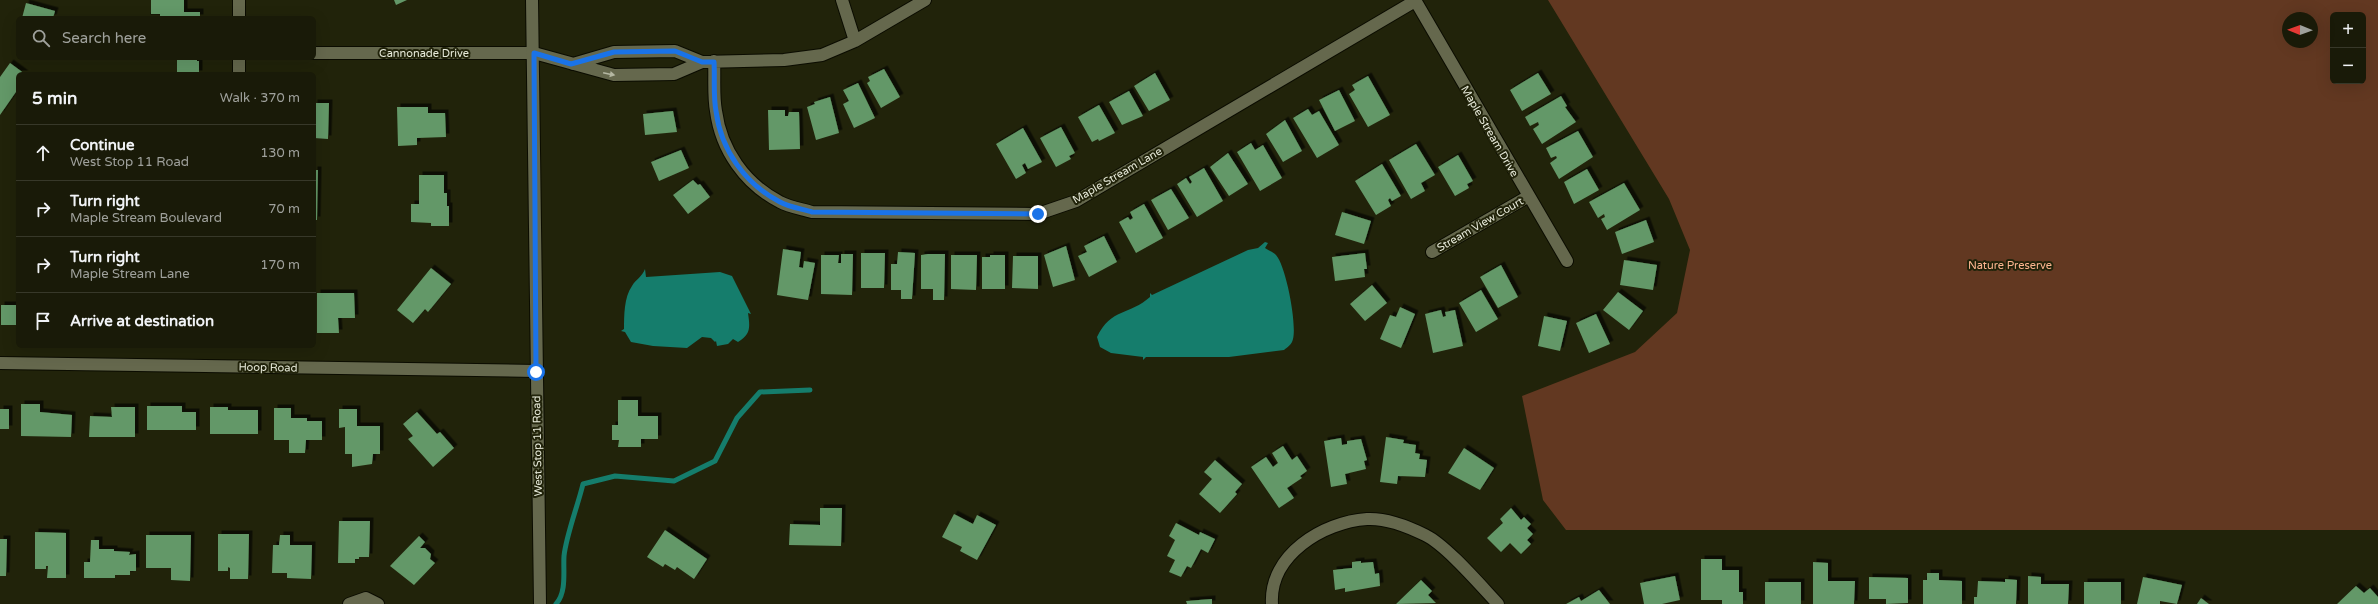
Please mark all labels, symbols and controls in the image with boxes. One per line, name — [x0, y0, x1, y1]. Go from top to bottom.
north arrow — [2282, 12, 2318, 48]
map controls — [2330, 12, 2366, 84]
button: + — [2330, 12, 2366, 48]
search box — [16, 16, 316, 60]
icon: search — [30, 27, 52, 49]
text: Search here — [62, 29, 146, 47]
street label: Cannonade Drive — [379, 47, 469, 60]
button: − — [2330, 48, 2366, 84]
one-way arrow — [603, 71, 615, 77]
street label: Maple Stream Drive — [1458, 83, 1521, 179]
text: 5 min — [32, 88, 77, 109]
text: Walk · 370 m — [220, 90, 300, 106]
text: Continue — [70, 136, 134, 154]
icon: ahead — [32, 142, 54, 164]
text: 130 m — [260, 145, 300, 161]
street label: Maple Stream Lane — [1070, 145, 1164, 206]
text: West Stop 11 Road — [70, 154, 189, 170]
text: Turn right — [70, 192, 140, 210]
street label: Stream View Court — [1435, 194, 1526, 254]
icon: right — [32, 198, 54, 220]
text: 70 m — [268, 201, 300, 217]
route end — [1029, 205, 1047, 223]
text: Maple Stream Boulevard — [70, 210, 222, 226]
text: Turn right — [70, 248, 140, 266]
icon: right — [32, 254, 54, 276]
text: 170 m — [260, 257, 300, 273]
park label: Nature Preserve — [1968, 259, 2052, 272]
text: Maple Stream Lane — [70, 266, 190, 282]
icon: arrive — [32, 310, 54, 332]
text: Arrive at destination — [70, 312, 214, 330]
street label: Hoop Road — [238, 360, 298, 375]
route start — [527, 363, 545, 381]
street label: West Stop 11 Road — [530, 396, 545, 496]

